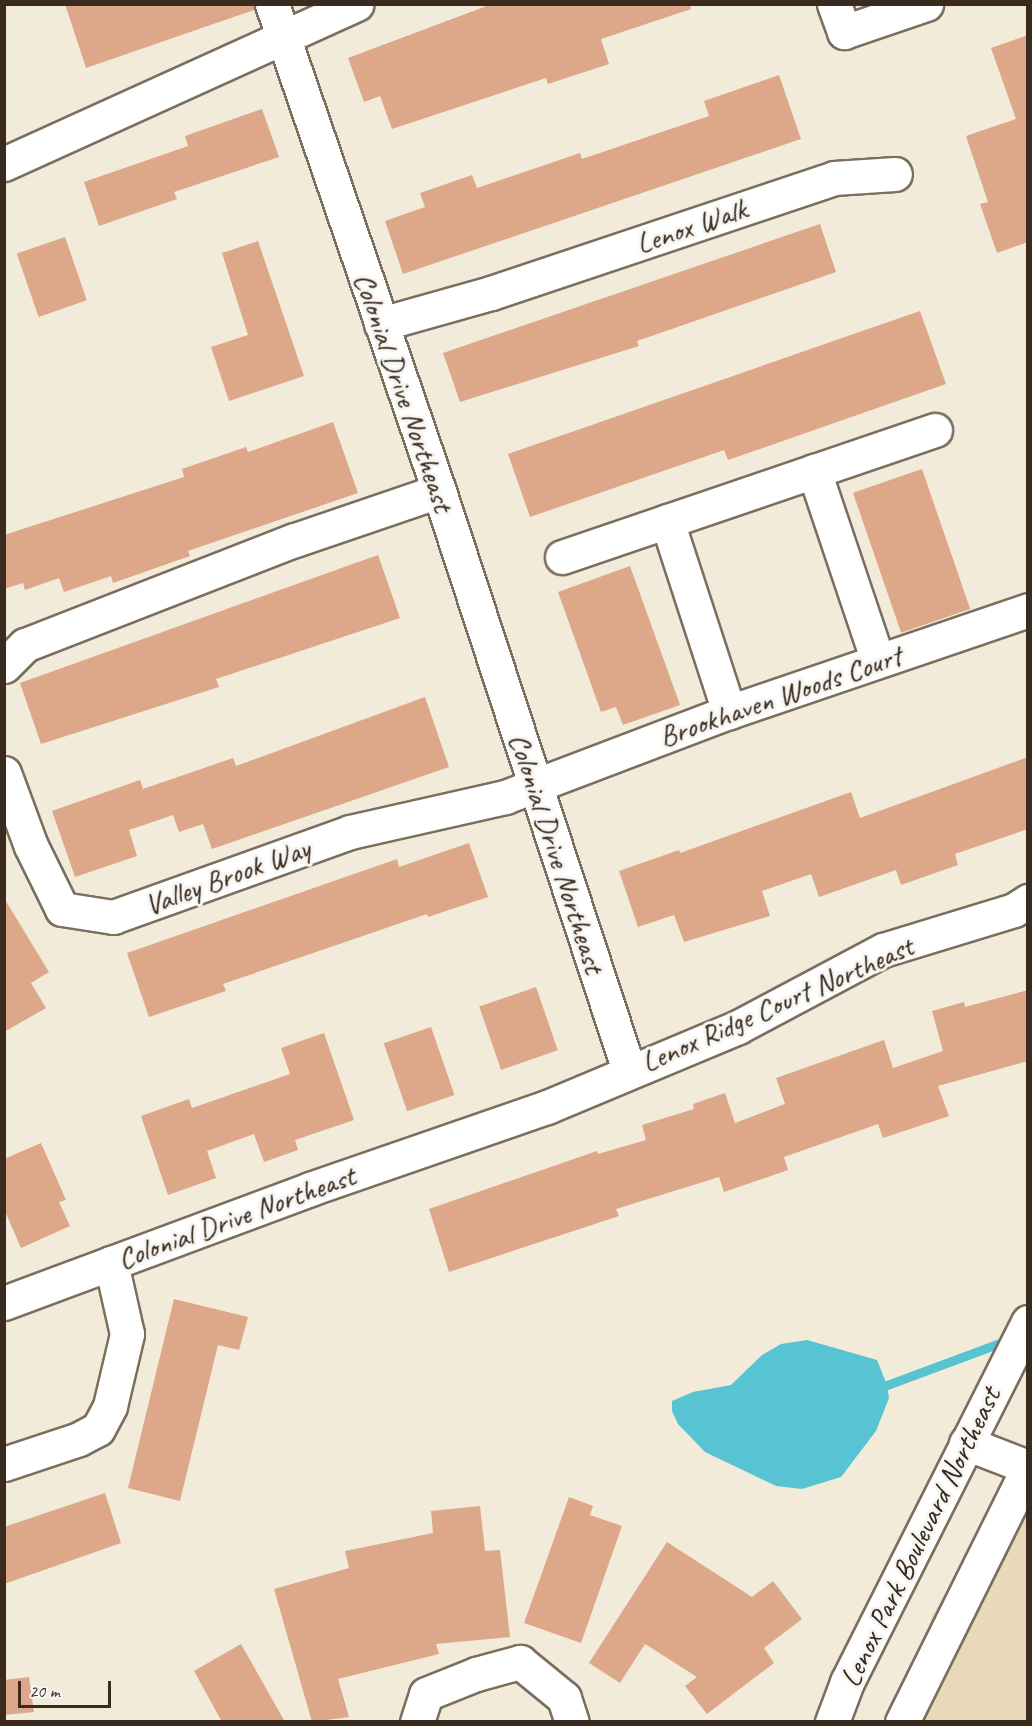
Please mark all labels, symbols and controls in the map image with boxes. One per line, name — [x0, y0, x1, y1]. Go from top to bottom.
street label: Lenox Walk — [631, 190, 751, 262]
street label: Colonial Drive Northeast — [346, 267, 462, 517]
street label: Brookhaven Woods Court — [654, 638, 906, 754]
street label: Colonial Drive Northeast — [501, 728, 613, 978]
street label: Valley Brook Way — [139, 829, 315, 923]
street label: Lenox Ridge Court Northeast — [635, 928, 919, 1080]
street label: Colonial Drive Northeast — [112, 1157, 360, 1277]
street label: Lenox Park Boulevard Northeast — [832, 1381, 1008, 1693]
scale bar — [21, 1669, 114, 1707]
text: 20 m — [29, 1680, 60, 1702]

